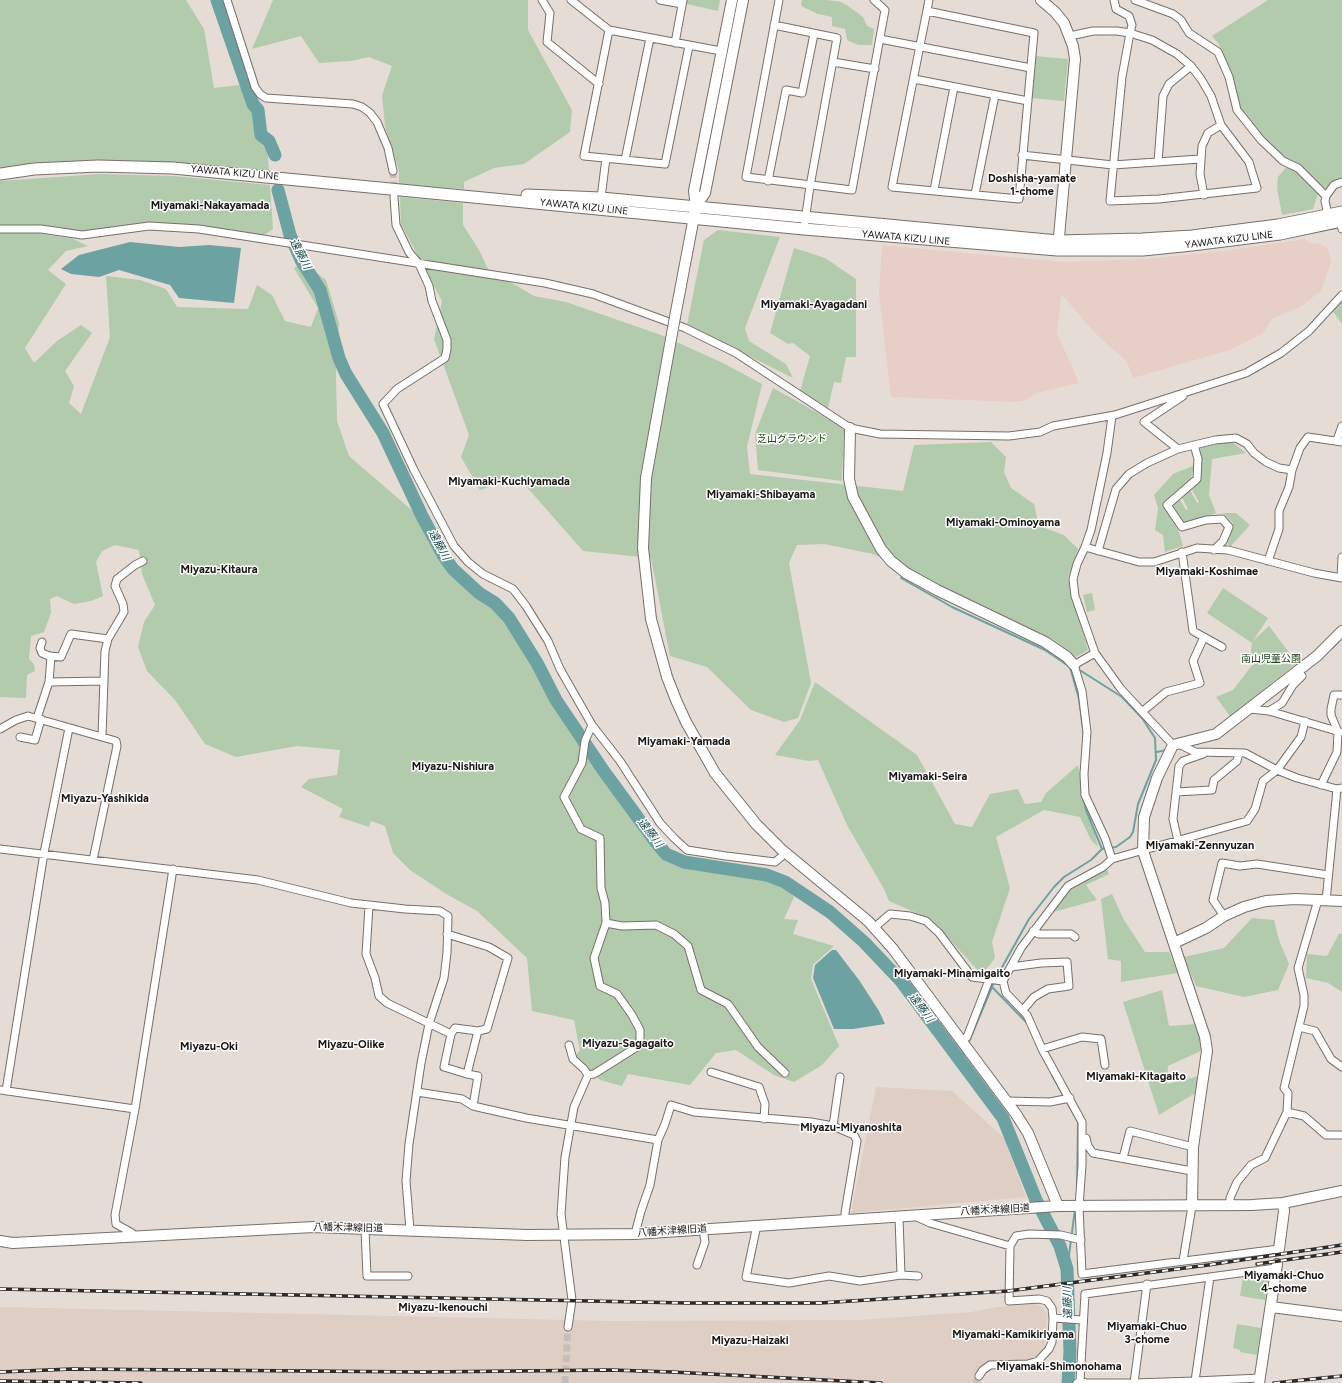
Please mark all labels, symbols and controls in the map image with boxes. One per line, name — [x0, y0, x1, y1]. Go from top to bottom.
street label: YAWATA KIZU LINE — [190, 163, 280, 183]
district label: Doshisha-yamate 1-chome — [988, 172, 1076, 198]
street label: YAWATA KIZU LINE — [539, 196, 629, 218]
district label: Miyamaki-Nakayamada — [151, 199, 269, 213]
street label: YAWATA KIZU LINE — [861, 228, 951, 248]
street label: YAWATA KIZU LINE — [1184, 229, 1274, 251]
water label: 遠藤川 — [287, 236, 313, 272]
district label: Miyamaki-Ayagadani — [761, 298, 867, 312]
park label: 芝山グラウンド — [757, 433, 827, 445]
district label: Miyamaki-Kuchiyamada — [448, 475, 570, 489]
district label: Miyamaki-Shibayama — [707, 488, 815, 502]
district label: Miyamaki-Ominoyama — [946, 516, 1060, 530]
water label: 遠藤川 — [425, 527, 453, 563]
district label: Miyazu-Kitaura — [181, 563, 257, 577]
district label: Miyamaki-Koshimae — [1156, 565, 1258, 579]
park label: 南山児童公園 — [1241, 653, 1301, 665]
district label: Miyamaki-Yamada — [638, 735, 730, 749]
district label: Miyazu-Nishiura — [412, 760, 494, 774]
district label: Miyamaki-Seira — [889, 770, 967, 784]
district label: Miyazu-Yashikida — [61, 792, 149, 806]
water label: 遠藤川 — [635, 816, 665, 850]
district label: Miyamaki-Zennyuzan — [1146, 839, 1254, 853]
district label: Miyamaki-Minamigaito — [894, 967, 1010, 981]
water label: 遠藤川 — [906, 991, 936, 1025]
district label: Miyazu-Sagagaito — [582, 1037, 674, 1051]
district label: Miyazu-Oiike — [318, 1038, 384, 1052]
district label: Miyazu-Oki — [180, 1040, 238, 1054]
district label: Miyamaki-Kitagaito — [1086, 1070, 1186, 1084]
district label: Miyazu-Miyanoshita — [800, 1121, 902, 1135]
street label: 八幡木津線旧道 — [960, 1202, 1030, 1218]
street label: 八幡木津線旧道 — [313, 1221, 383, 1235]
street label: 八幡木津線旧道 — [637, 1223, 707, 1239]
district label: Miyamaki-Chuo 4-chome — [1244, 1269, 1324, 1295]
water label: 遠藤川 — [1061, 1286, 1075, 1320]
district label: Miyazu-Ikenouchi — [398, 1301, 488, 1315]
district label: Miyamaki-Chuo 3-chome — [1107, 1320, 1187, 1346]
district label: Miyamaki-Kamikiriyama — [952, 1328, 1074, 1342]
district label: Miyazu-Haizaki — [711, 1334, 789, 1348]
district label: Miyamaki-Shimonohama — [996, 1360, 1122, 1374]

